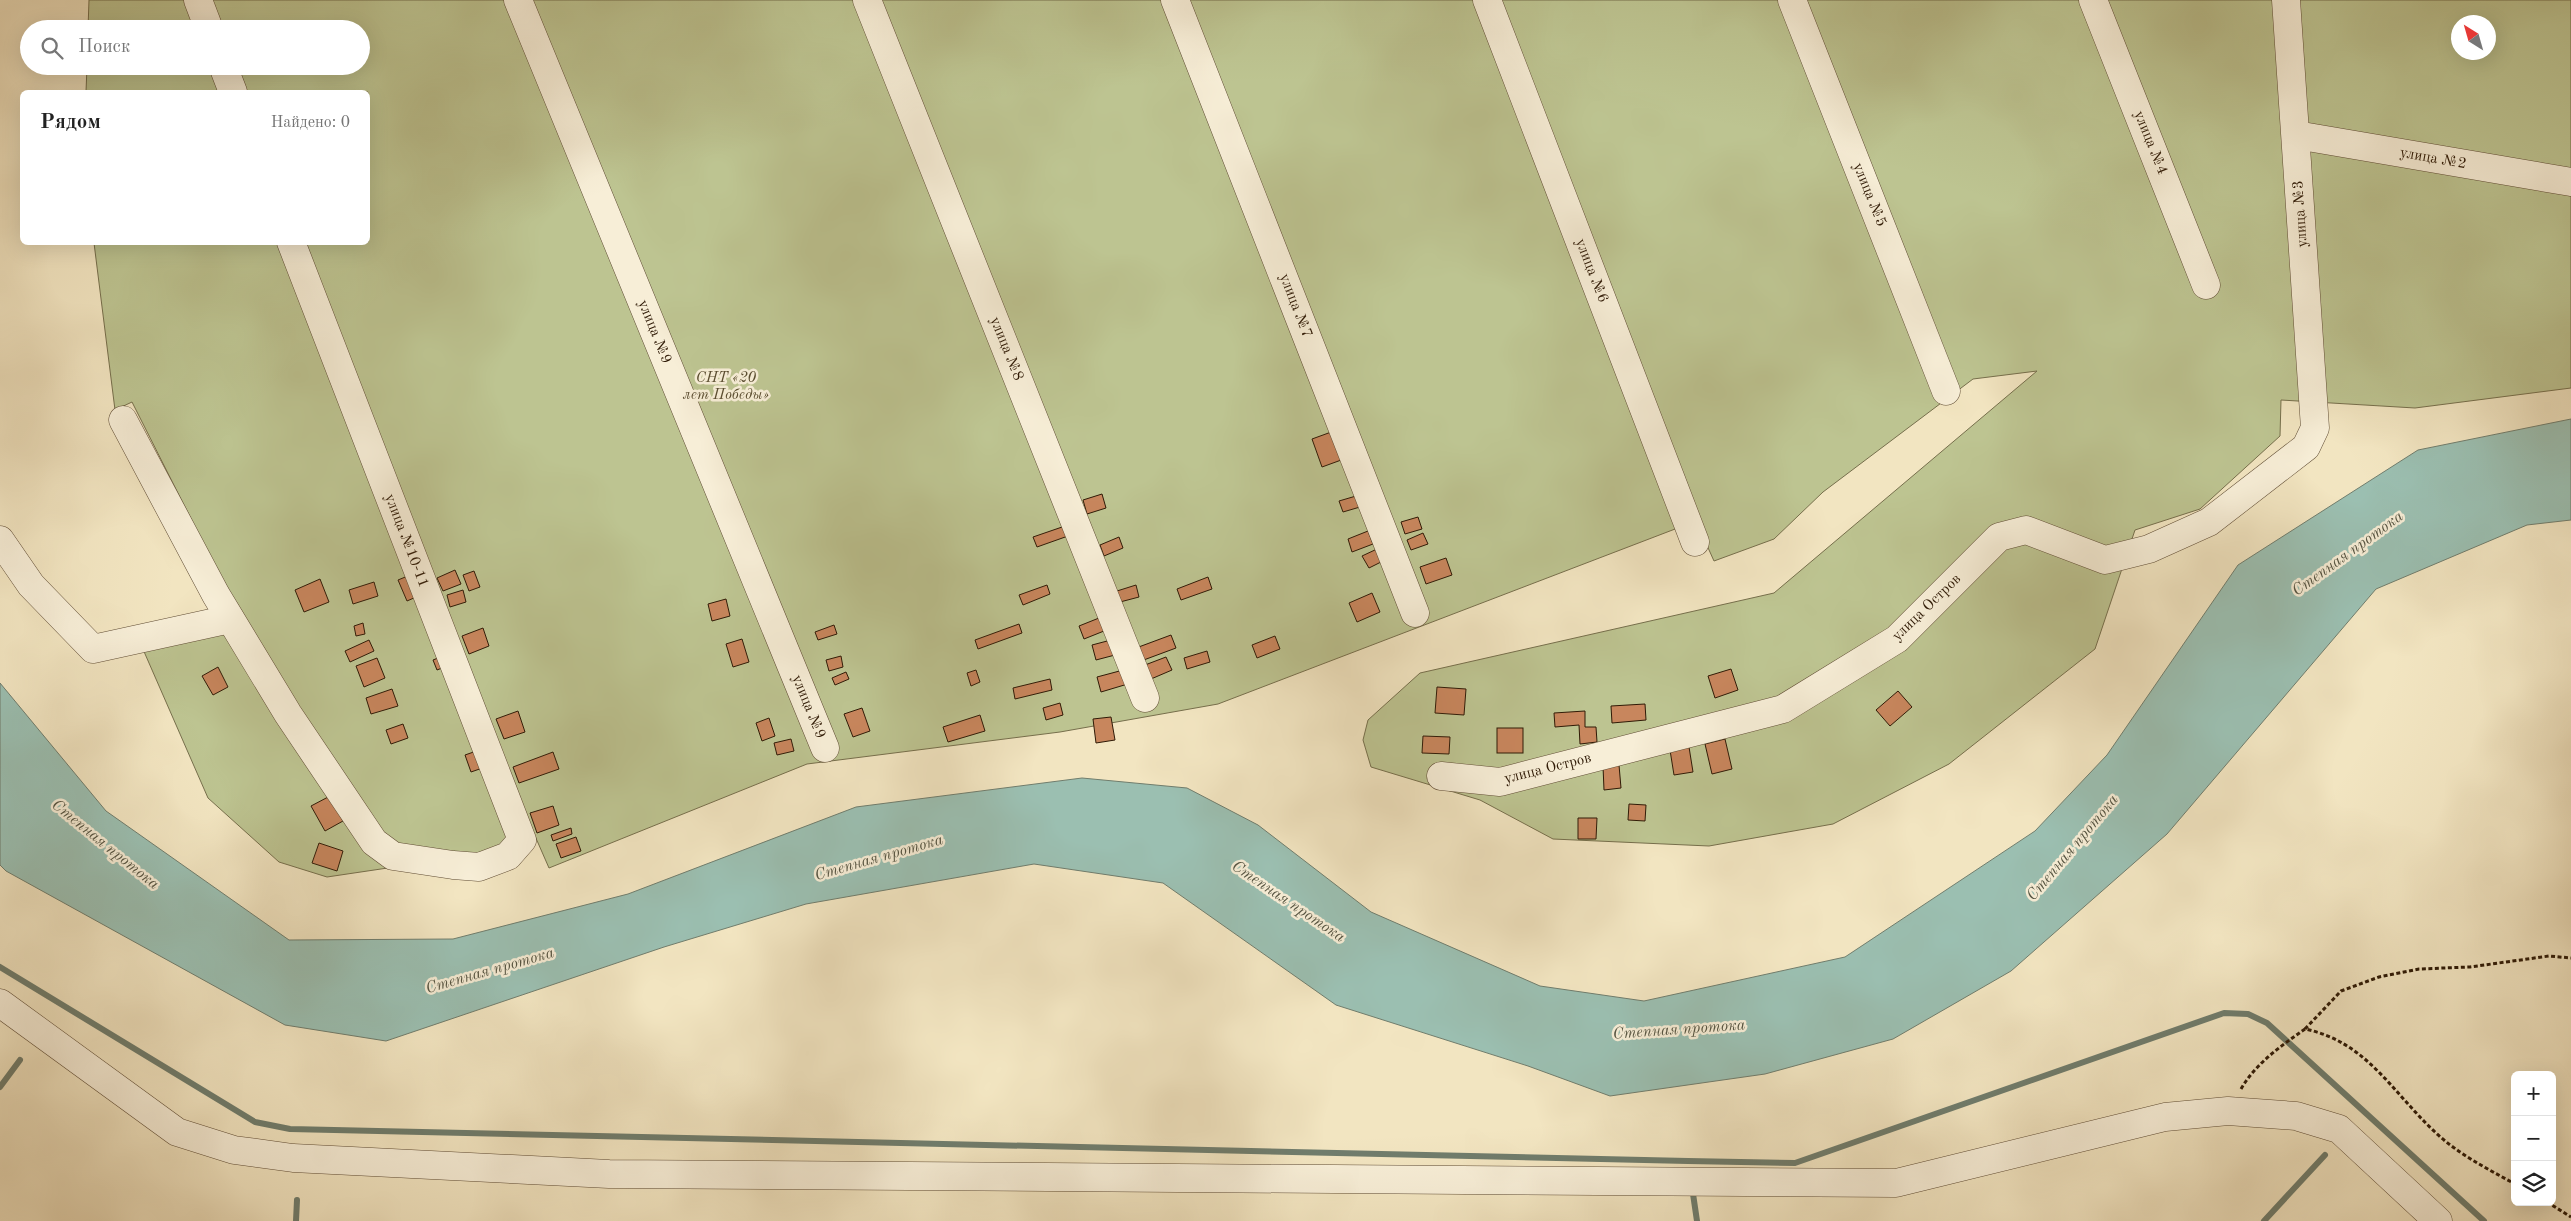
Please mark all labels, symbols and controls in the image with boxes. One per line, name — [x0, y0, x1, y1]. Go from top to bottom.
north arrow — [2451, 15, 2496, 60]
search box — [20, 20, 370, 75]
icon: search — [38, 34, 66, 62]
text: Поиск — [78, 38, 130, 57]
street label: улица №4 — [2130, 109, 2170, 177]
text: Рядом — [40, 112, 101, 133]
text: Найдено: 0 — [271, 115, 350, 131]
street label: улица №2 — [2399, 146, 2467, 172]
street label: улица №5 — [1849, 161, 1889, 229]
street label: улица №3 — [2291, 180, 2311, 248]
street label: улица №6 — [1572, 237, 1610, 305]
street label: улица №7 — [1276, 272, 1314, 340]
street label: улица №9 — [634, 298, 674, 366]
street label: улица №8 — [986, 315, 1026, 383]
park label: СНТ «20 лет Победы» — [683, 371, 769, 403]
street label: улица №10-11 — [381, 492, 431, 590]
water label: Степная протока — [2290, 508, 2407, 600]
street label: улица Остров — [1890, 572, 1964, 644]
street label: улица №9 — [788, 673, 828, 741]
street label: улица Остров — [1503, 751, 1593, 787]
water label: Степная протока — [2024, 792, 2122, 904]
water label: Степная протока — [48, 797, 162, 893]
water label: Степная протока — [813, 832, 946, 884]
water label: Степная протока — [1228, 858, 1348, 946]
water label: Степная протока — [424, 945, 557, 997]
water label: Степная протока — [1612, 1017, 1746, 1043]
map controls — [2511, 1071, 2556, 1206]
button: + — [2511, 1071, 2556, 1116]
button: − — [2511, 1116, 2556, 1161]
button: layers — [2511, 1161, 2556, 1206]

